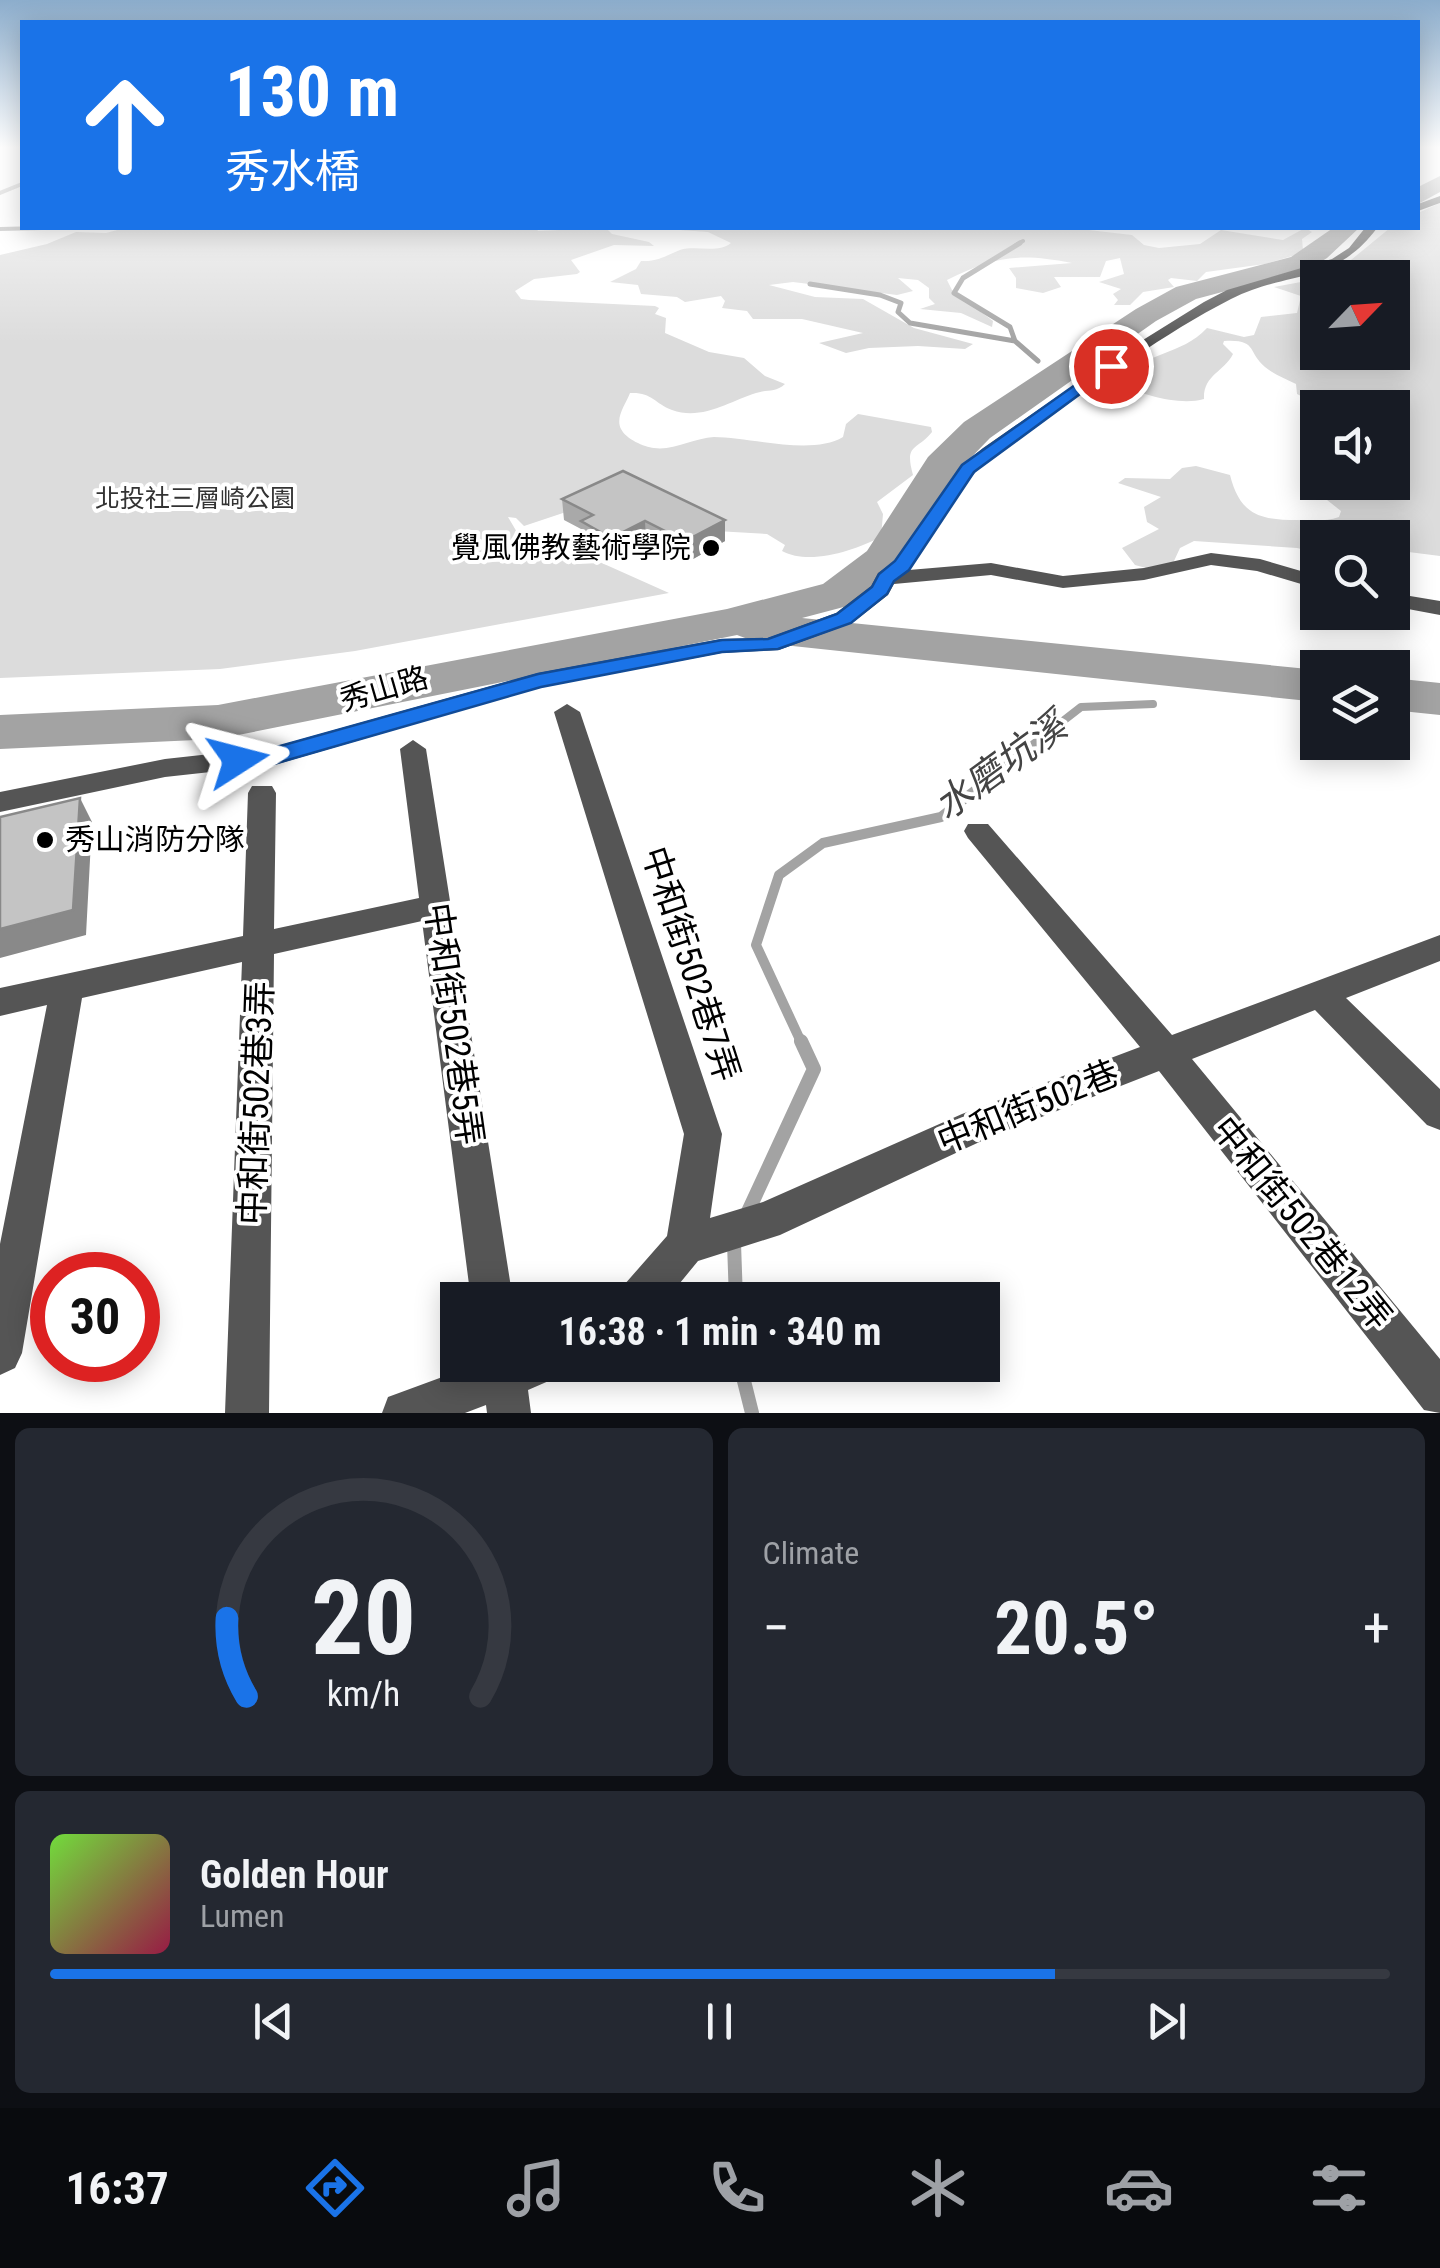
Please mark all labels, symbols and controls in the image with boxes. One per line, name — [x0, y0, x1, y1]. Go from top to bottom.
text: 130 m — [225, 51, 399, 133]
icon: ahead — [60, 60, 190, 190]
text: 秀水橋 — [225, 145, 360, 198]
north arrow — [1300, 260, 1410, 370]
map controls — [1300, 260, 1410, 760]
pin — [1069, 324, 1154, 409]
icon: arrive — [1084, 339, 1139, 394]
button: sound — [1300, 390, 1410, 500]
park label: 北投社三層崎公園 — [95, 484, 295, 513]
button: search — [1300, 520, 1410, 630]
place label: 覺風佛教藝術學院 — [451, 530, 691, 565]
marker: 覺風佛教藝術學院 — [700, 537, 722, 559]
button: layers — [1300, 650, 1410, 760]
street label: 秀山路 — [336, 659, 432, 718]
water label: 水磨坑溪 — [926, 701, 1078, 828]
position arrow — [186, 708, 290, 812]
place label: 秀山消防分隊 — [65, 822, 245, 857]
marker: 秀山消防分隊 — [34, 829, 56, 851]
street label: 中和街502巷7弄 — [633, 842, 748, 1087]
street label: 中和街502巷5弄 — [416, 900, 491, 1148]
street label: 中和街502巷3弄 — [232, 980, 281, 1226]
street label: 中和街502巷 — [932, 1053, 1125, 1162]
street label: 中和街502巷12弄 — [1203, 1109, 1400, 1338]
speed limit sign: 30 — [30, 1252, 160, 1382]
text: 16:38 · 1 min · 340 m — [559, 1310, 881, 1354]
text: Climate — [763, 1534, 859, 1572]
text: 20 — [311, 1558, 416, 1679]
text: 20.5° — [994, 1584, 1159, 1672]
text: − — [763, 1596, 790, 1660]
text: + — [1363, 1596, 1390, 1660]
text: km/h — [327, 1673, 401, 1715]
text: Golden Hour — [200, 1853, 389, 1897]
text: Lumen — [200, 1897, 285, 1935]
icon: previous — [246, 1994, 301, 2049]
icon: pause — [692, 1994, 747, 2049]
icon: next — [1139, 1994, 1194, 2049]
icon: directions — [300, 2153, 370, 2223]
icon: music — [501, 2153, 571, 2223]
icon: phone — [702, 2153, 772, 2223]
icon: climate — [903, 2153, 973, 2223]
icon: car — [1104, 2153, 1174, 2223]
icon: filters — [1304, 2153, 1374, 2223]
text: 16:37 — [65, 2162, 169, 2215]

